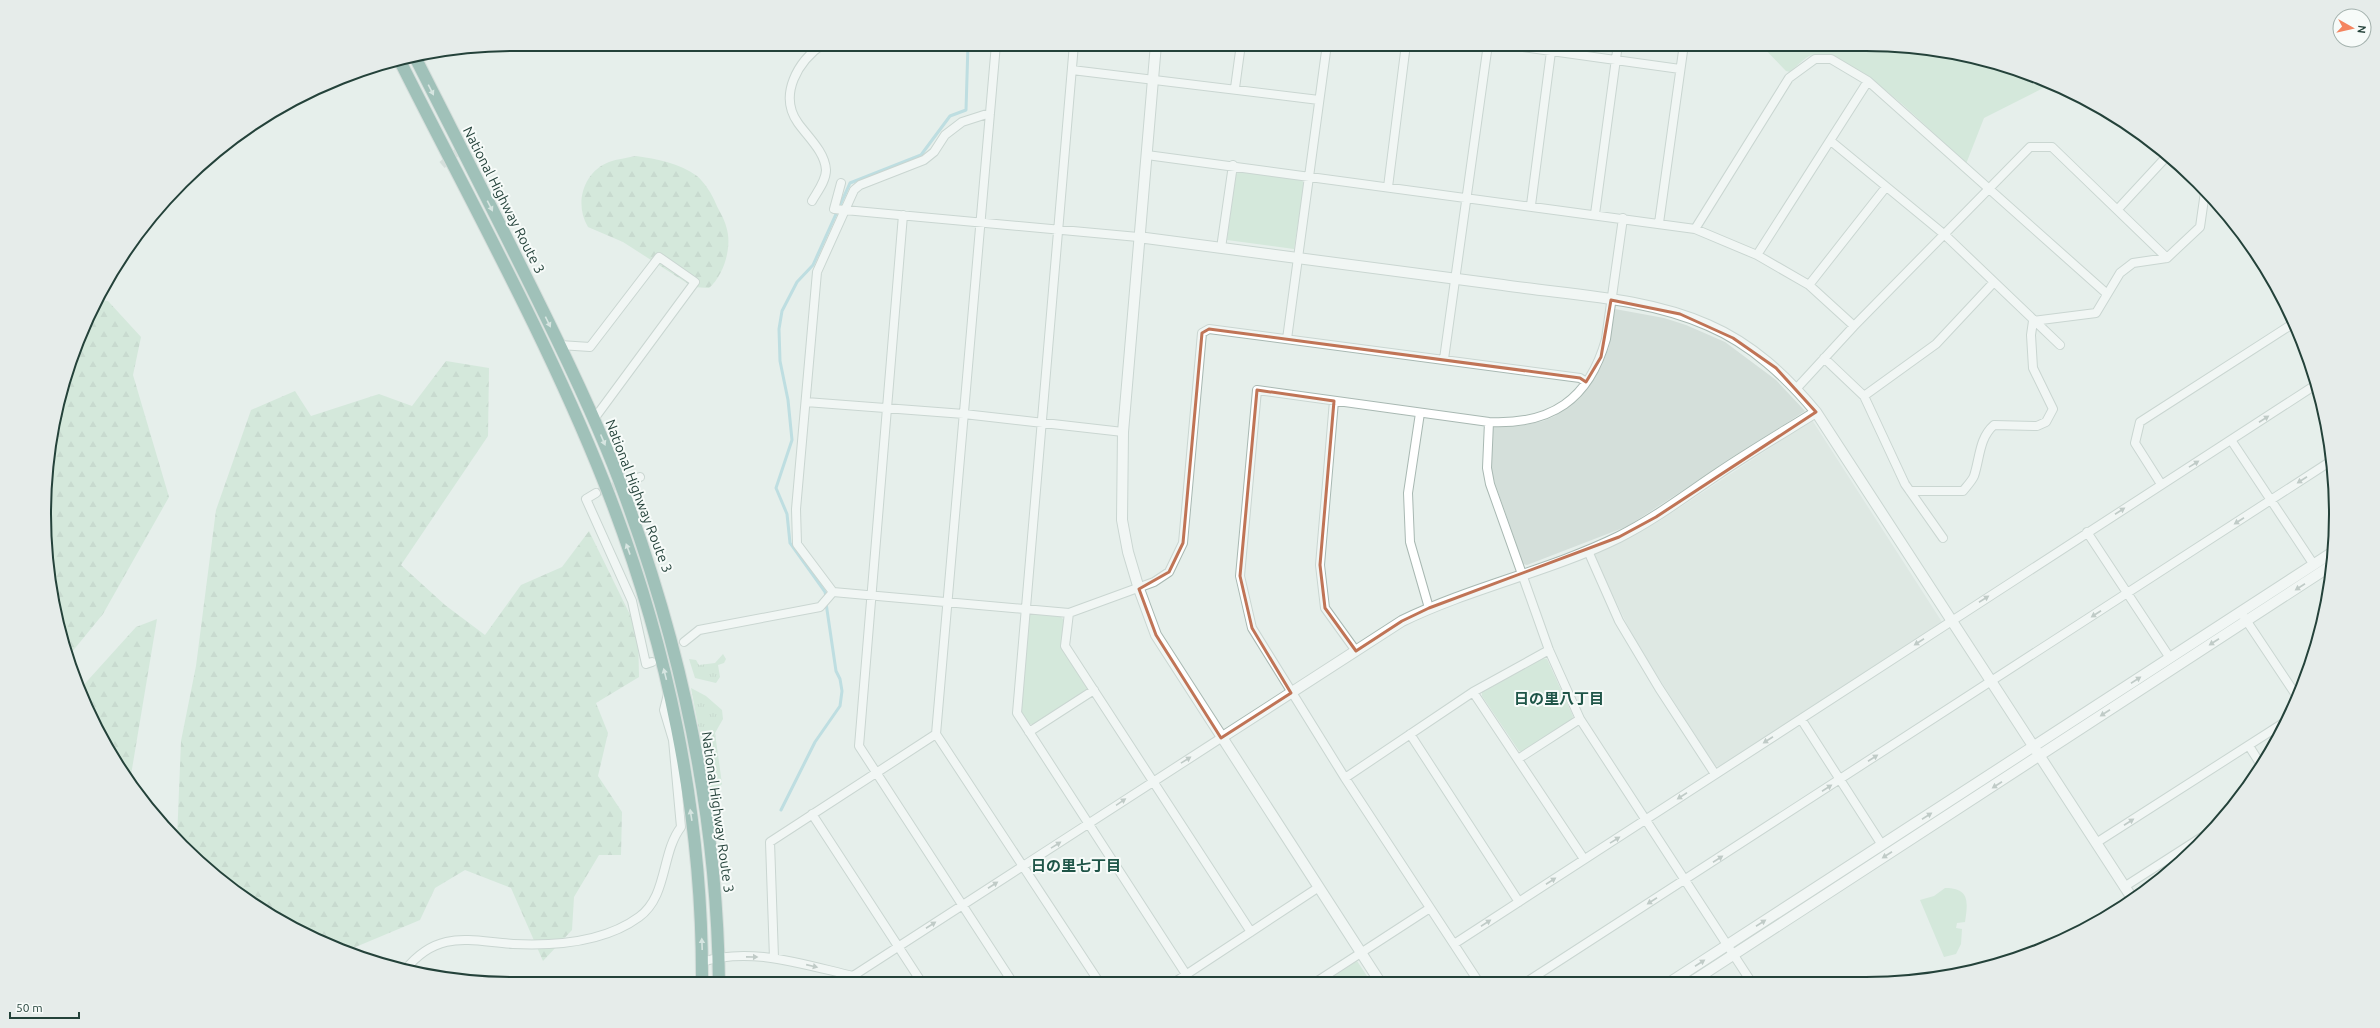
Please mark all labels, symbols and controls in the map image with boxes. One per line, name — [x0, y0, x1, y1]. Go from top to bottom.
north arrow — [2332, 8, 2372, 48]
text: N — [2355, 24, 2368, 34]
one-way arrow — [428, 84, 435, 96]
street label: National Highway Route 3 — [460, 124, 548, 276]
one-way arrow — [487, 200, 494, 212]
one-way arrow — [545, 317, 552, 328]
one-way arrow — [2259, 415, 2269, 423]
street label: National Highway Route 3 — [602, 417, 676, 575]
one-way arrow — [600, 435, 606, 447]
one-way arrow — [2188, 460, 2200, 467]
one-way arrow — [2296, 476, 2307, 484]
one-way arrow — [2114, 507, 2126, 514]
one-way arrow — [2234, 517, 2244, 525]
one-way arrow — [625, 542, 631, 554]
one-way arrow — [2294, 583, 2305, 590]
one-way arrow — [1979, 595, 1990, 603]
one-way arrow — [2090, 610, 2101, 618]
one-way arrow — [1914, 638, 1924, 646]
one-way arrow — [2209, 638, 2219, 646]
one-way arrow — [661, 667, 667, 680]
one-way arrow — [2130, 676, 2142, 683]
district label: 日の里八丁目 — [1514, 690, 1604, 707]
one-way arrow — [2100, 710, 2111, 717]
street label: National Highway Route 3 — [699, 730, 737, 894]
one-way arrow — [1763, 736, 1773, 744]
one-way arrow — [1868, 754, 1878, 762]
one-way arrow — [1180, 756, 1192, 763]
one-way arrow — [1991, 781, 2003, 788]
one-way arrow — [1821, 784, 1832, 791]
one-way arrow — [1677, 792, 1688, 800]
one-way arrow — [1116, 798, 1126, 806]
one-way arrow — [688, 809, 694, 821]
one-way arrow — [1921, 812, 1932, 820]
one-way arrow — [2123, 819, 2135, 826]
one-way arrow — [1609, 836, 1620, 844]
one-way arrow — [1051, 841, 1061, 849]
one-way arrow — [1882, 851, 1892, 859]
one-way arrow — [1712, 855, 1724, 862]
district label: 日の里七丁目 — [1031, 857, 1121, 874]
one-way arrow — [1545, 877, 1557, 884]
one-way arrow — [988, 881, 998, 889]
one-way arrow — [1647, 897, 1657, 905]
one-way arrow — [1481, 919, 1491, 927]
one-way arrow — [1755, 920, 1767, 927]
one-way arrow — [926, 922, 937, 929]
one-way arrow — [698, 938, 705, 950]
one-way arrow — [746, 954, 759, 960]
one-way arrow — [1694, 959, 1706, 966]
one-way arrow — [806, 964, 818, 970]
scale bar — [10, 994, 79, 1020]
text: 50 m — [16, 1001, 43, 1014]

